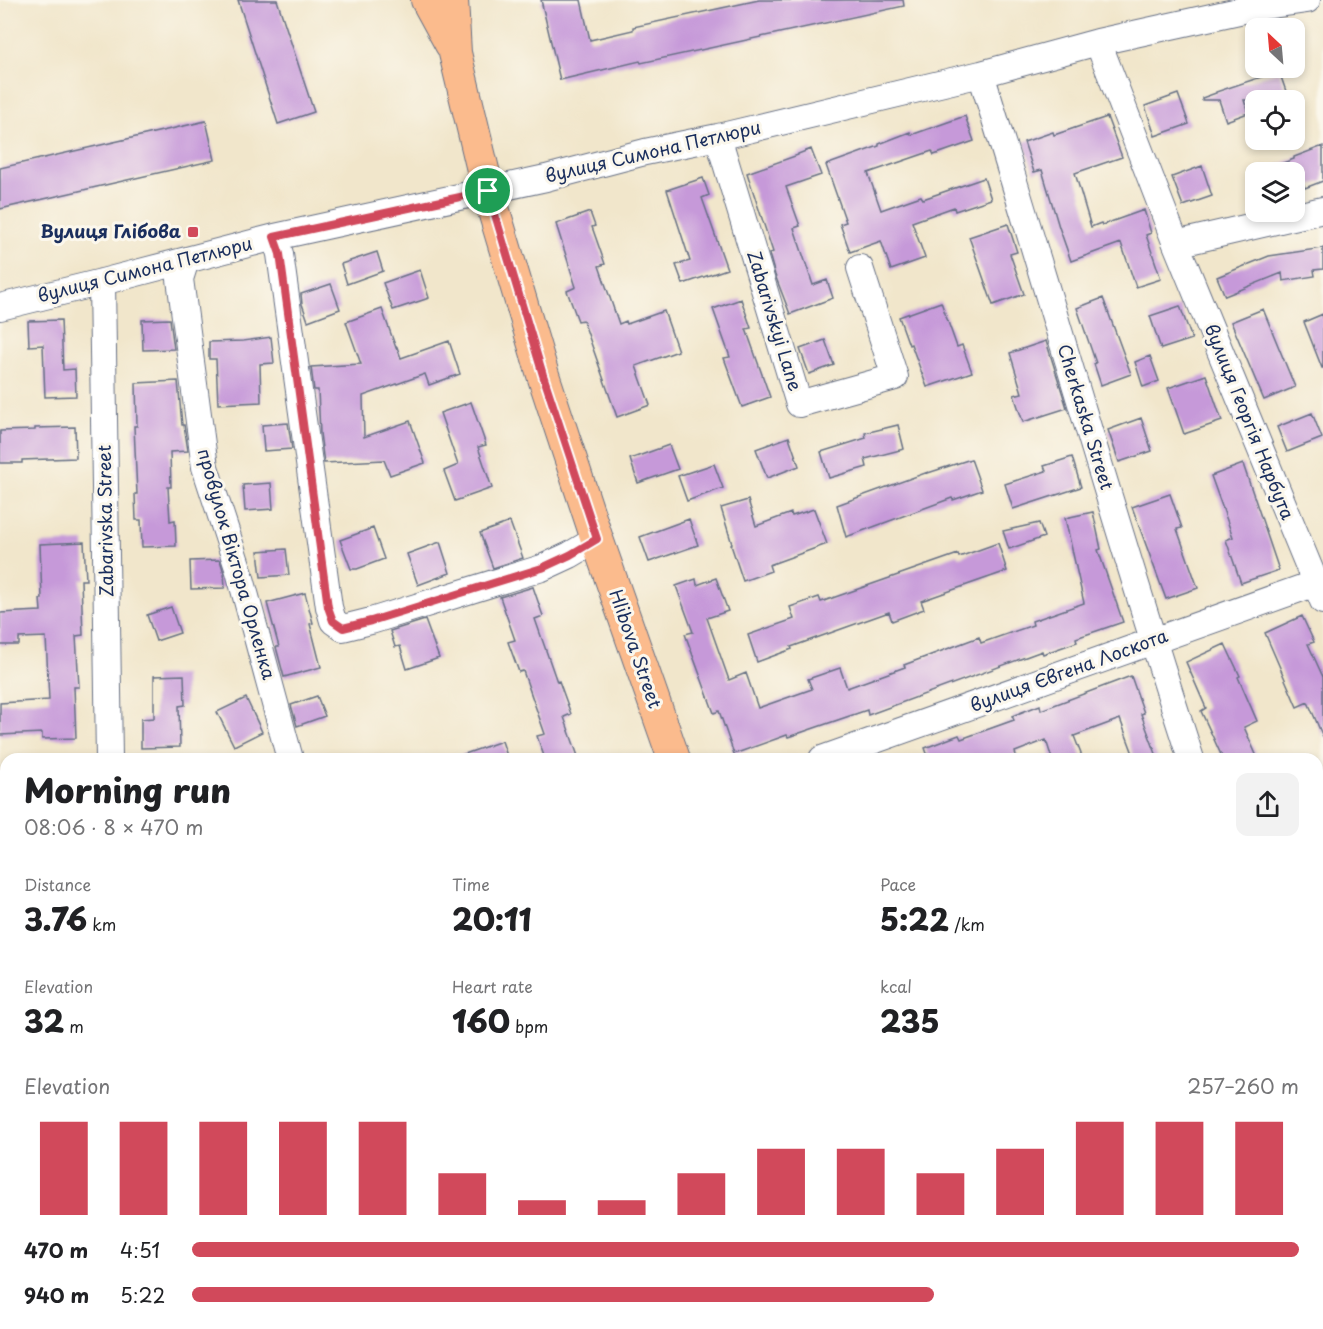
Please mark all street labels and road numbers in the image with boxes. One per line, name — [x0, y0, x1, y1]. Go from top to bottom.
street label: вулиця Симона Петлюри — [542, 113, 763, 188]
street label: вулиця Симона Петлюри — [34, 229, 255, 308]
street label: Zabarivskyi Lane — [741, 247, 810, 394]
street label: вулиця Георгія Нарбута — [1199, 319, 1302, 524]
street label: Cherkaska Street — [1051, 340, 1122, 493]
street label: Zabarivska Street — [90, 444, 119, 597]
street label: провулок Віктора Орленка — [191, 445, 284, 683]
street label: Hlibova Street — [603, 585, 669, 712]
street label: вулиця Євгена Лоскота — [966, 621, 1171, 718]

